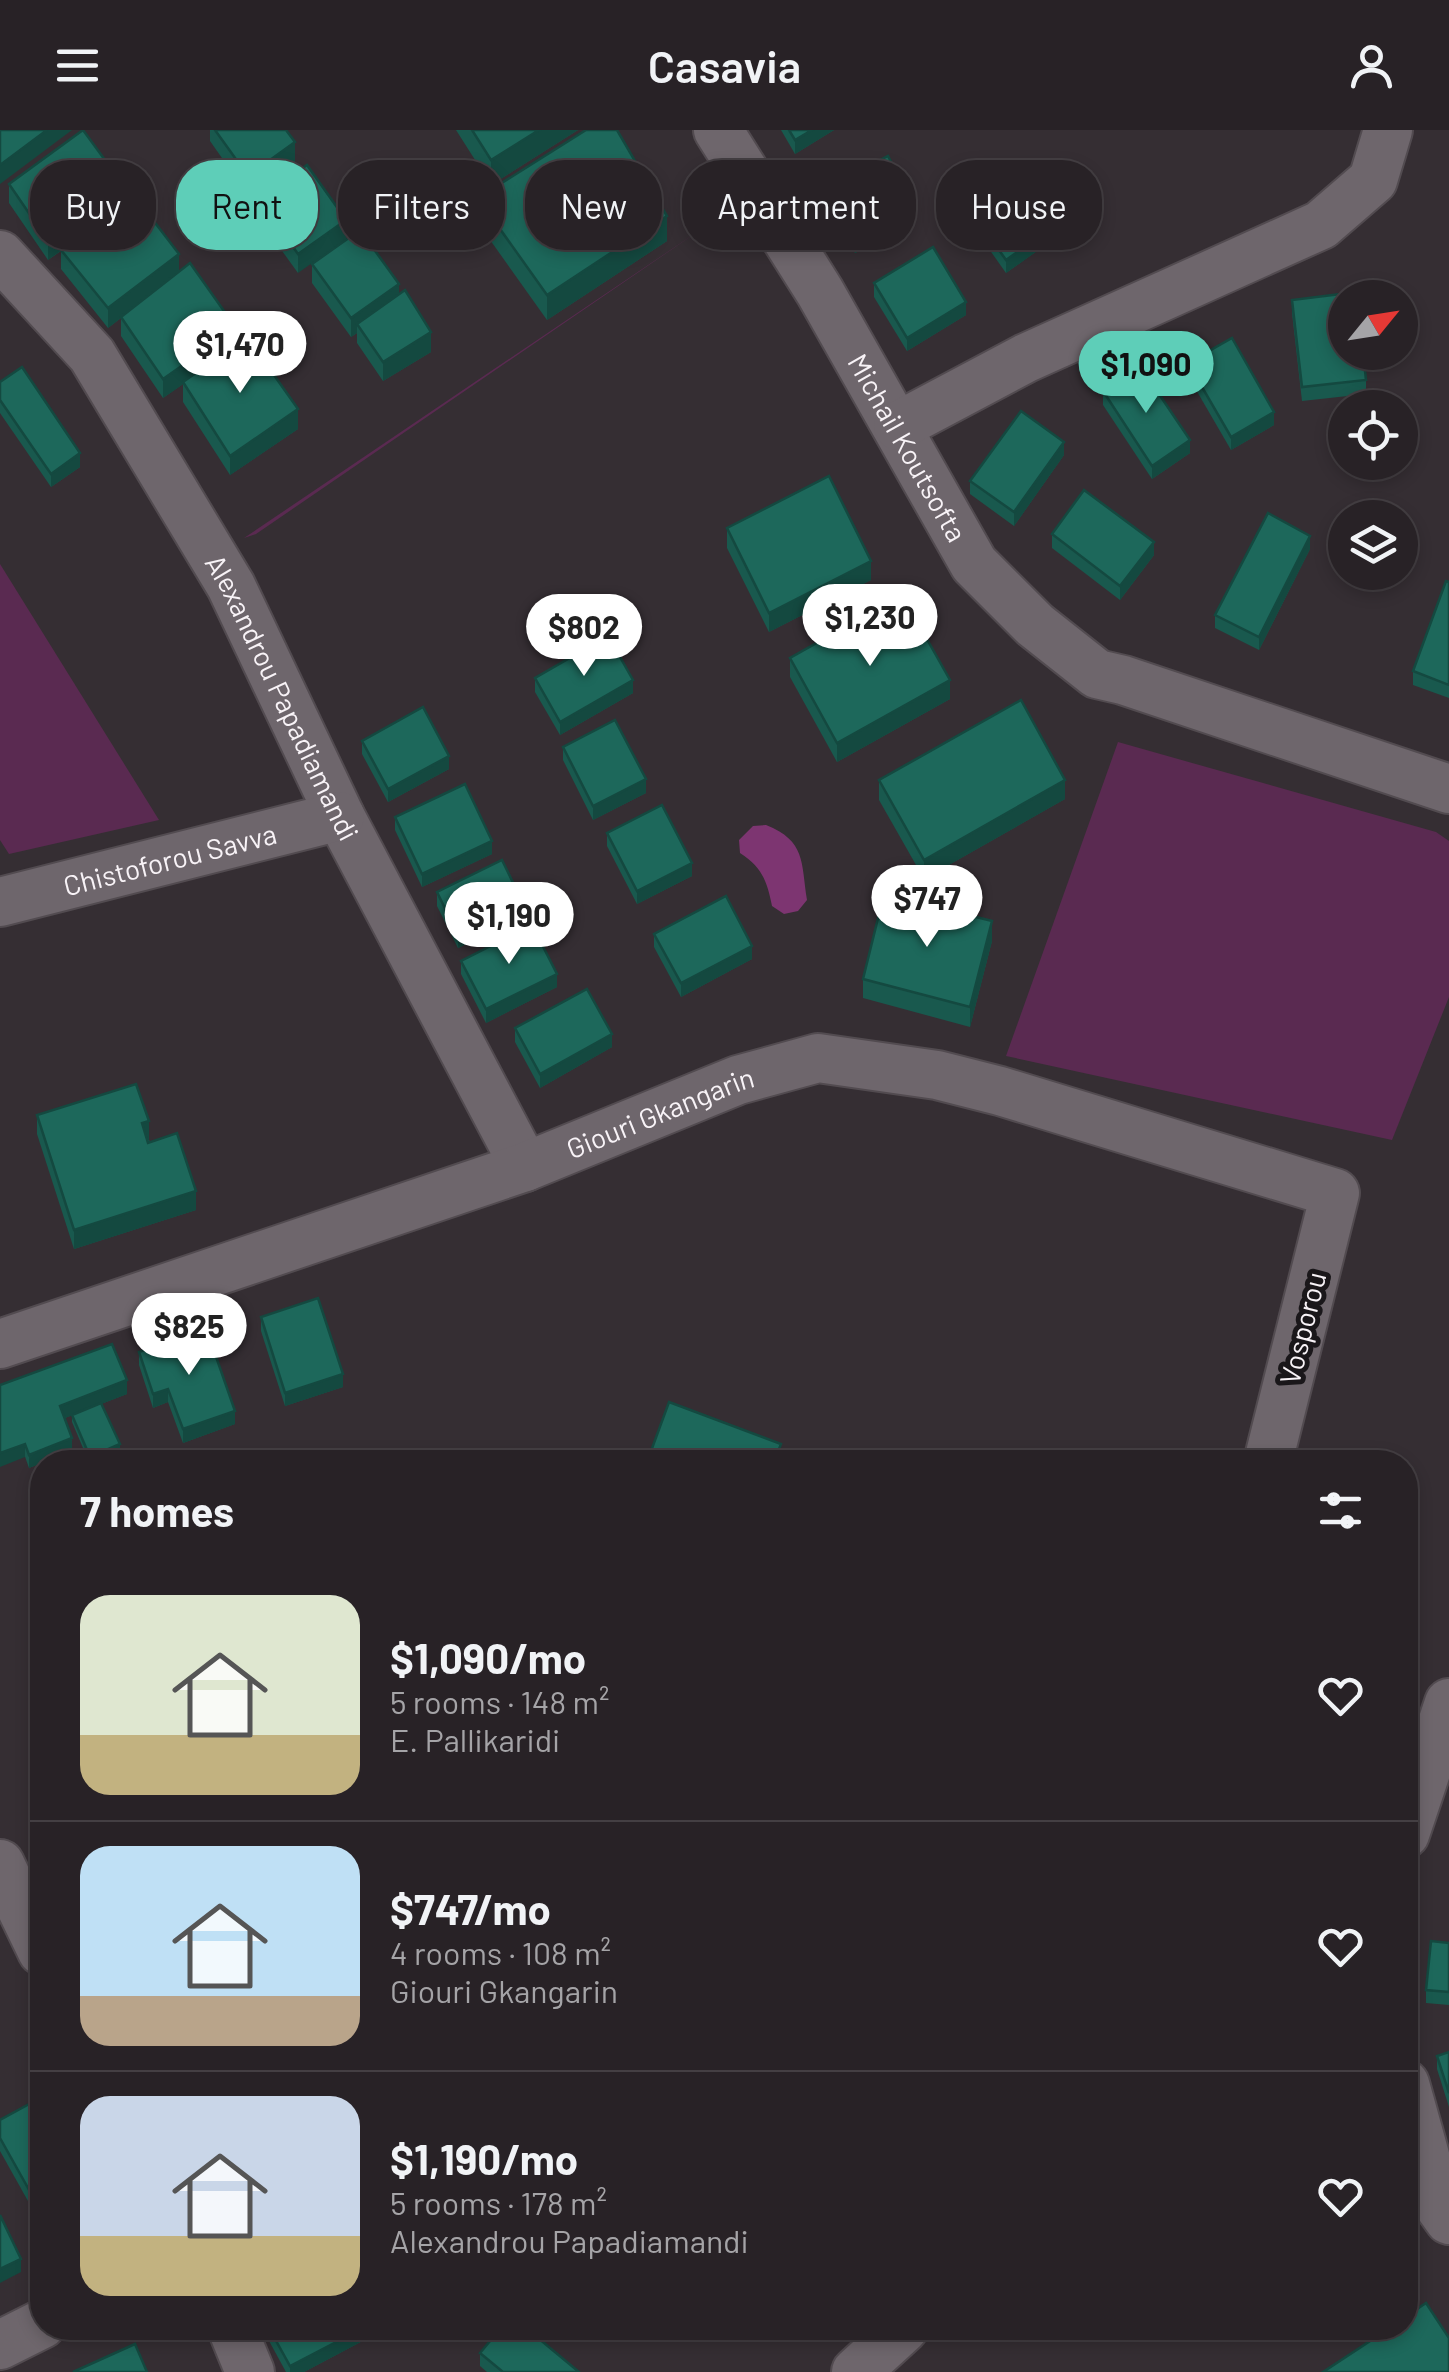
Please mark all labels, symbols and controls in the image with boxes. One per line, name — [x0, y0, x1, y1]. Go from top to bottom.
icon: menu — [50, 38, 105, 93]
text: Casavia — [648, 38, 801, 92]
icon: person — [1344, 38, 1399, 93]
chip: Buy — [30, 160, 156, 250]
chip: Rent — [176, 160, 318, 250]
chip: Filters — [338, 160, 505, 250]
chip: New — [525, 160, 662, 250]
chip: Apartment — [682, 160, 916, 250]
chip: House — [936, 160, 1102, 250]
north arrow — [1328, 280, 1418, 370]
map controls — [1328, 280, 1418, 590]
pin: $1,470 — [159, 311, 321, 396]
text: $1,470 — [195, 324, 285, 362]
pin: $1,090 — [1065, 331, 1227, 416]
text: $1,090 — [1101, 344, 1191, 382]
street label: Michail Koutsofta — [841, 347, 975, 547]
button: locate — [1328, 390, 1418, 480]
button: layers — [1328, 500, 1418, 590]
street label: Alexandrou Papadiamandi — [199, 548, 367, 846]
pin: $1,230 — [789, 584, 951, 669]
pin: $802 — [525, 594, 643, 679]
text: $1,230 — [824, 597, 916, 635]
text: $802 — [548, 607, 620, 645]
street label: Chistoforou Savva — [60, 816, 280, 902]
pin: $747 — [868, 865, 986, 950]
text: $747 — [893, 878, 961, 916]
pin: $1,190 — [428, 882, 590, 967]
text: $1,190 — [467, 895, 551, 933]
street label: Giouri Gkangarin — [561, 1059, 758, 1165]
street label: Vosporou — [1272, 1268, 1332, 1388]
pin: $825 — [130, 1293, 248, 1378]
text: $825 — [154, 1306, 224, 1344]
icon: filters — [1313, 1483, 1368, 1538]
text: 7 homes — [80, 1485, 234, 1535]
text: $1,090/mo — [390, 1632, 586, 1682]
icon: home — [160, 1635, 280, 1755]
icon: heart — [1313, 1668, 1368, 1723]
text: 5 rooms · 148 m² — [390, 1682, 609, 1720]
text: E. Pallikaridi — [390, 1720, 560, 1758]
text: $747/mo — [390, 1883, 551, 1933]
icon: home — [160, 1886, 280, 2006]
icon: heart — [1313, 1919, 1368, 1974]
text: 4 rooms · 108 m² — [390, 1933, 611, 1971]
text: Giouri Gkangarin — [390, 1971, 618, 2009]
text: $1,190/mo — [390, 2133, 578, 2183]
icon: home — [160, 2136, 280, 2256]
icon: heart — [1313, 2169, 1368, 2224]
text: 5 rooms · 178 m² — [390, 2183, 607, 2221]
text: Alexandrou Papadiamandi — [390, 2221, 749, 2259]

